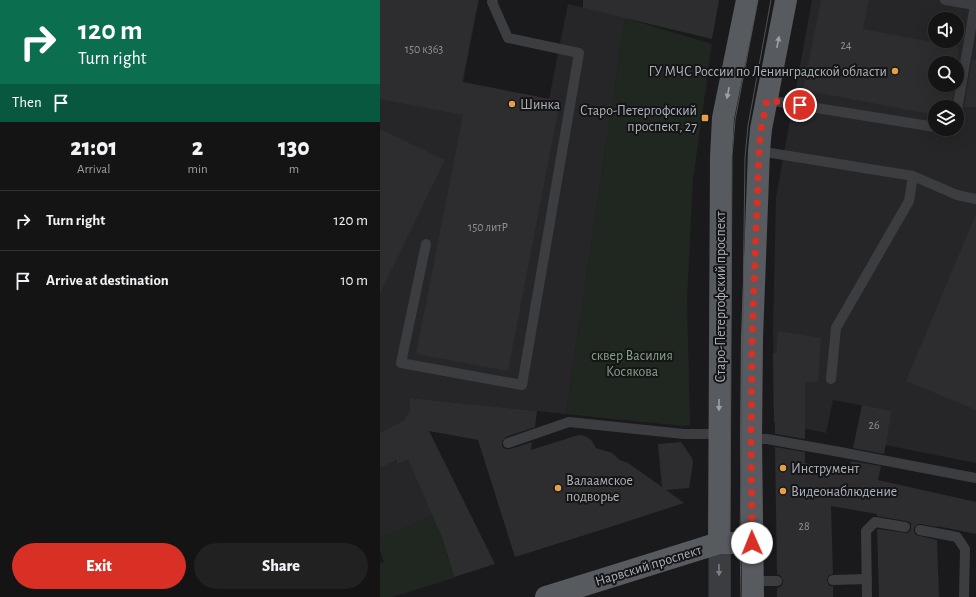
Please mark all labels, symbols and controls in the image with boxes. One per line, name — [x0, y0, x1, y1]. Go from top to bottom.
map controls — [928, 12, 964, 136]
button: sound — [928, 12, 964, 48]
icon: right — [12, 16, 64, 68]
text: 120 m — [78, 17, 143, 45]
one-way arrow — [775, 36, 781, 48]
house number: 24 — [840, 39, 852, 51]
house number: 150 к363 — [405, 43, 443, 55]
text: Turn right — [78, 50, 147, 68]
button: search — [928, 56, 964, 92]
place label: ГУ МЧС России по Ленинградской области — [648, 65, 887, 79]
marker: ГУ МЧС России по Ленинградской области — [890, 66, 900, 76]
one-way arrow — [725, 87, 731, 99]
pin — [783, 88, 817, 122]
icon: arrive — [50, 92, 72, 114]
icon: arrive — [789, 94, 811, 116]
text: Then — [12, 95, 42, 110]
place label: Шинка — [520, 98, 561, 112]
marker: Шинка — [507, 99, 517, 109]
button: layers — [928, 100, 964, 136]
place label: Старо-Петергофский проспект, 27 — [580, 104, 697, 134]
marker: Старо-Петергофский проспект, 27 — [700, 113, 710, 123]
text: 21:01 — [70, 136, 117, 160]
text: 2 — [192, 136, 203, 160]
text: 130 — [278, 136, 310, 160]
text: Arrival — [77, 163, 110, 176]
text: min — [187, 163, 208, 176]
text: m — [289, 163, 299, 176]
icon: right — [12, 210, 34, 232]
street label: Старо-Петергофский проспект — [714, 210, 728, 383]
text: Turn right — [46, 213, 105, 228]
text: 120 m — [334, 213, 368, 228]
house number: 150 литР — [468, 221, 508, 233]
icon: arrive — [12, 270, 34, 292]
text: Arrive at destination — [46, 273, 169, 288]
text: 10 m — [340, 273, 368, 288]
park label: сквер Василия Косякова — [591, 349, 673, 379]
one-way arrow — [716, 399, 722, 412]
house number: 26 — [868, 419, 880, 431]
place label: Инструмент — [791, 462, 860, 476]
marker: Инструмент — [778, 463, 788, 473]
place label: Валаамское подворье — [566, 474, 633, 504]
marker: Валаамское подворье — [553, 483, 563, 493]
place label: Видеонаблюдение — [791, 485, 897, 499]
marker: Видеонаблюдение — [778, 486, 788, 496]
house number: 28 — [798, 520, 810, 532]
position arrow — [731, 522, 773, 564]
button: Exit — [12, 543, 186, 589]
button: Share — [194, 543, 368, 589]
street label: Нарвский проспект — [593, 543, 704, 589]
one-way arrow — [716, 564, 722, 577]

